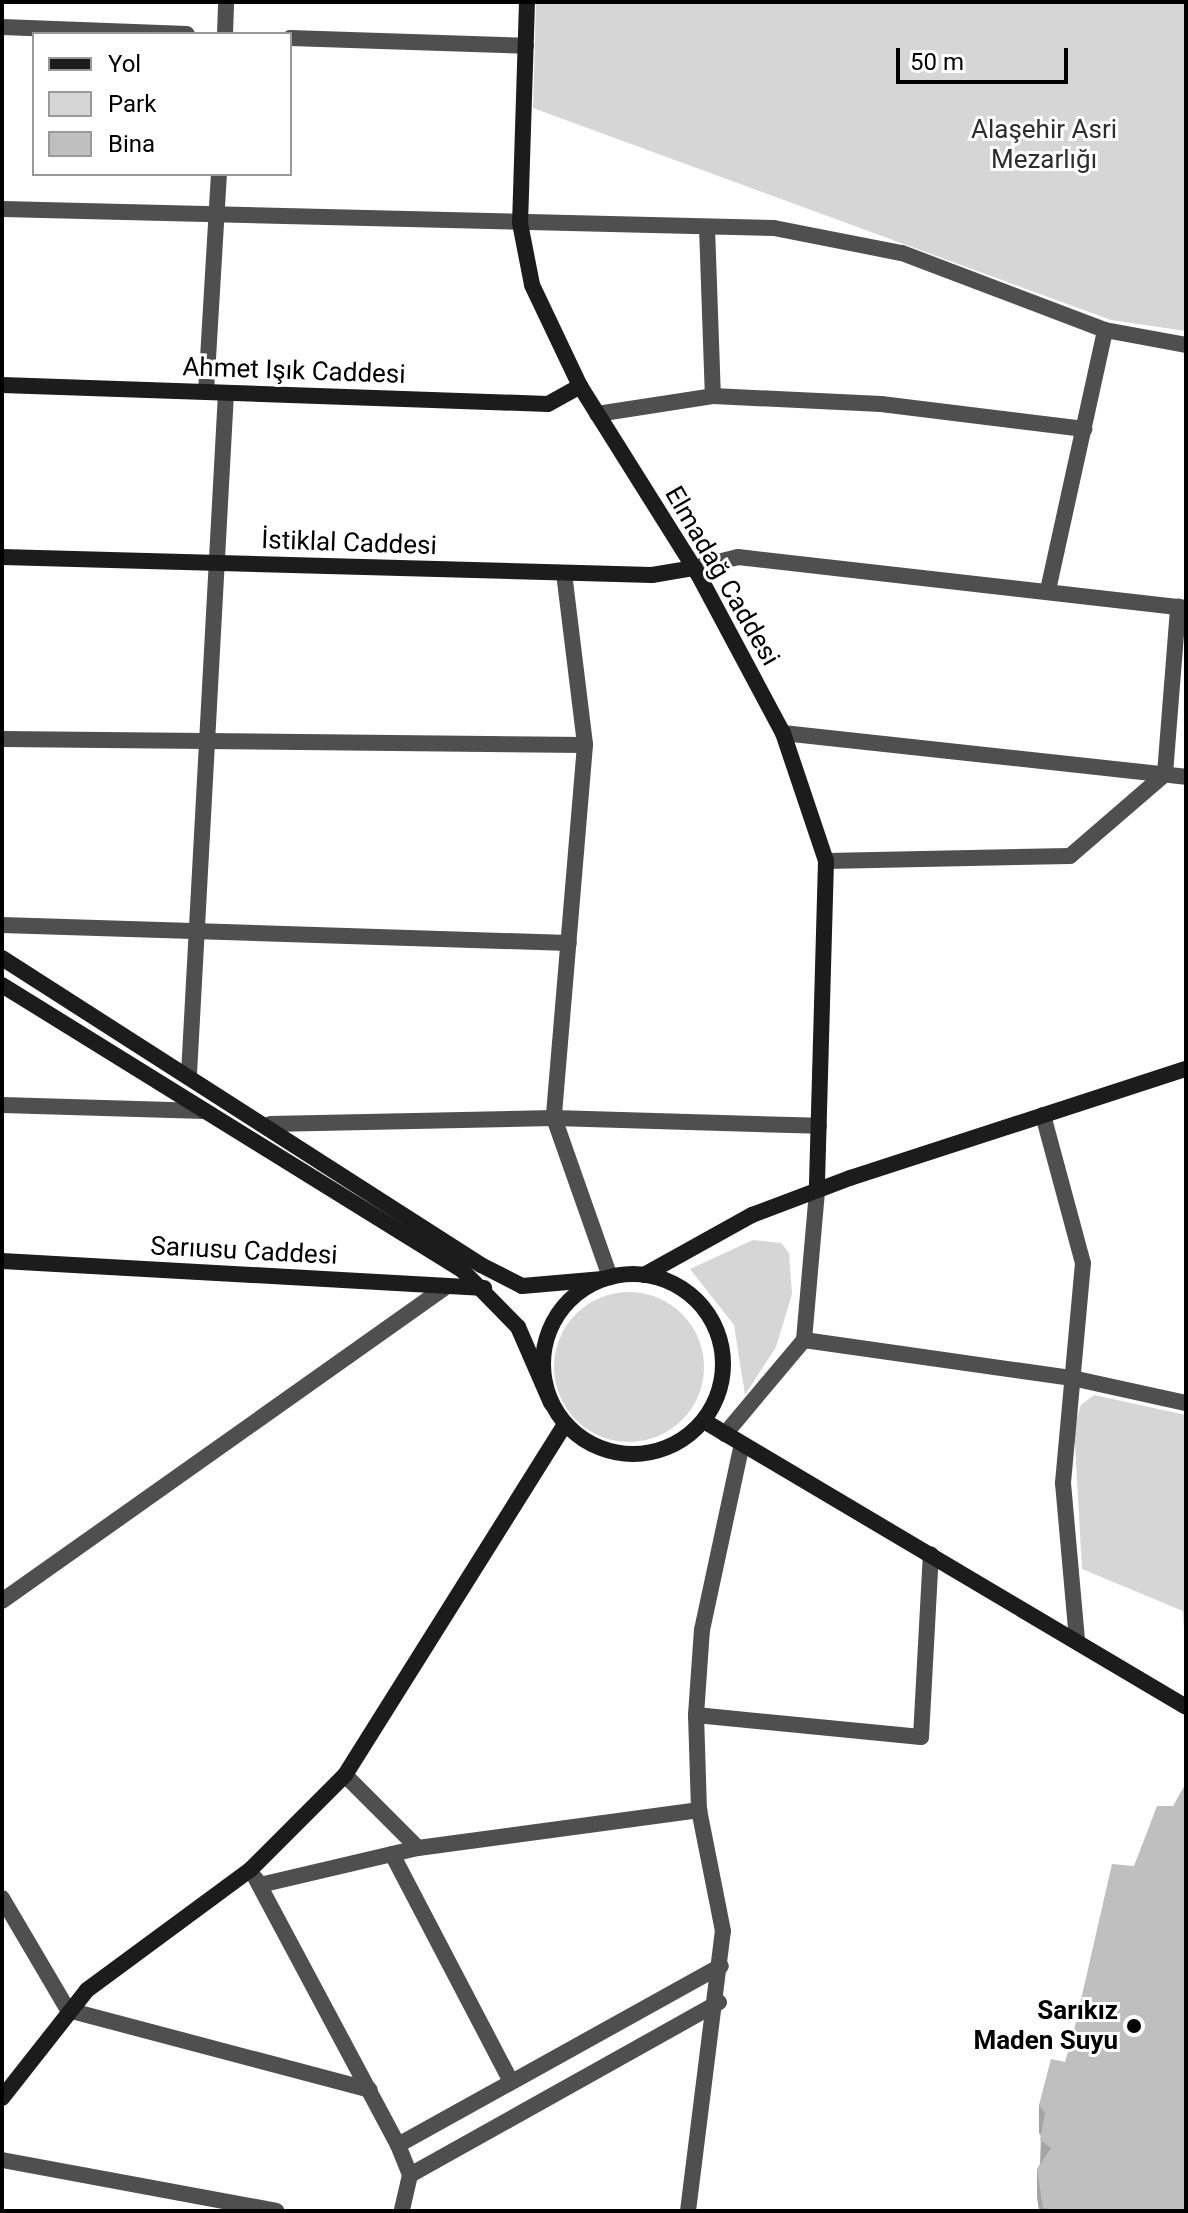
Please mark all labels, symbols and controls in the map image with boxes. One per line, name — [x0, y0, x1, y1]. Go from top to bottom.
legend — [32, 32, 292, 176]
scale bar — [900, 32, 1072, 82]
text: 50 m — [910, 48, 964, 76]
text: Yol — [108, 50, 141, 78]
text: Park — [108, 90, 156, 118]
park label: Alaşehir Asri Mezarlığı — [971, 114, 1117, 176]
text: Bina — [108, 130, 155, 158]
street label: Ahmet Işık Caddesi — [182, 352, 406, 390]
street label: Elmadağ Caddesi — [658, 481, 786, 671]
street label: İstiklal Caddesi — [261, 524, 437, 562]
street label: Sarıusu Caddesi — [150, 1231, 338, 1271]
place label: Sarıkız Maden Suyu — [973, 1995, 1118, 2056]
marker: Sarıkız Maden Suyu — [1125, 2017, 1143, 2035]

